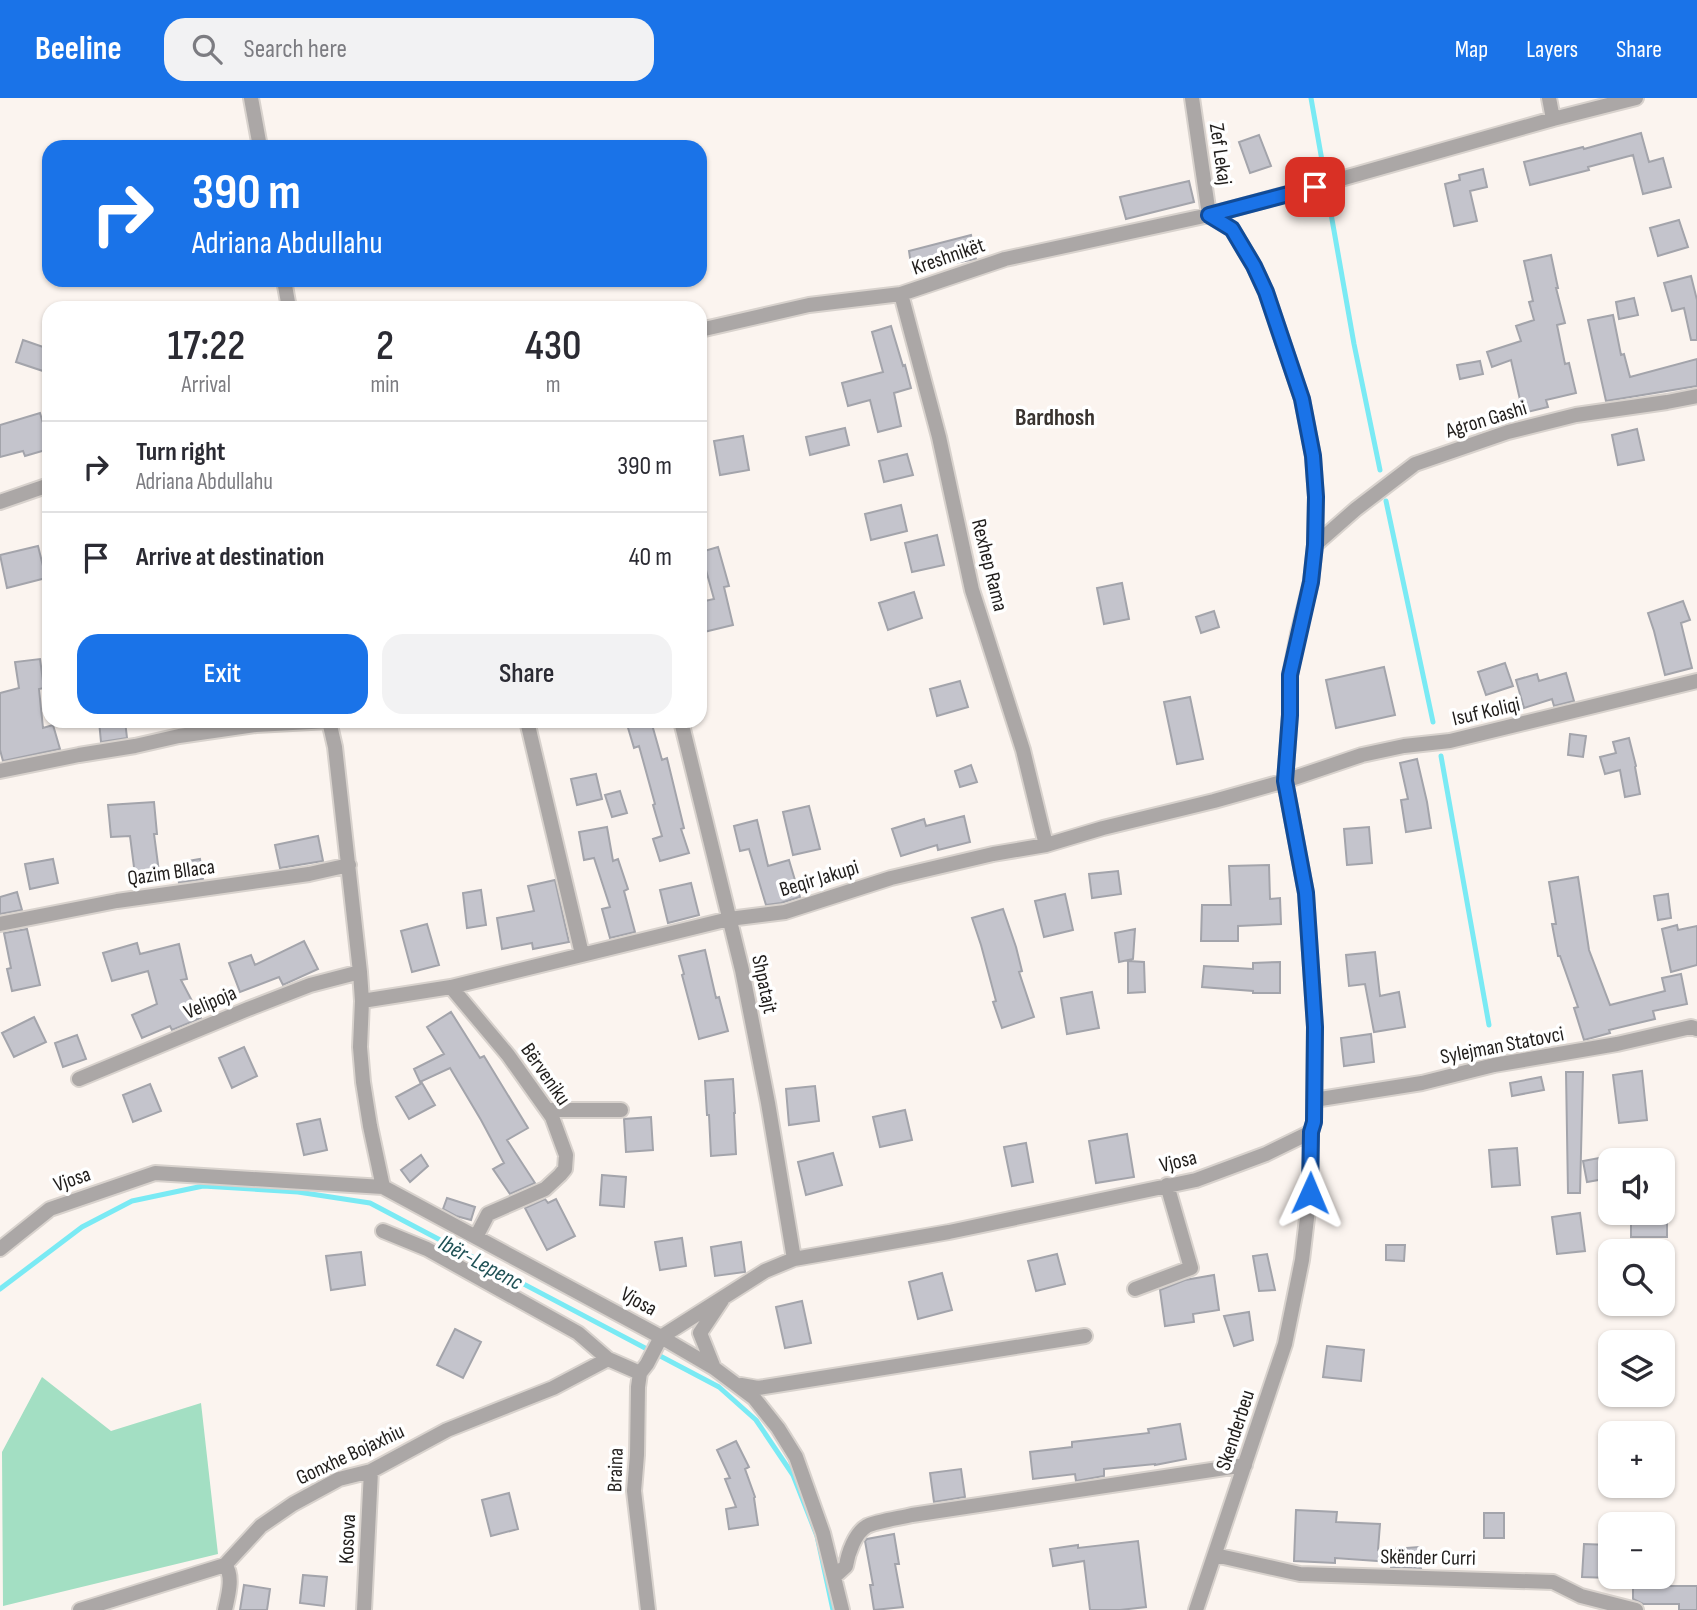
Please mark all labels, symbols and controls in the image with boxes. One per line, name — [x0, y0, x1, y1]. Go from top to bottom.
search box — [164, 18, 654, 81]
text: Beeline — [35, 29, 122, 69]
icon: search — [188, 30, 226, 68]
text: Search here — [244, 34, 347, 65]
text: Map — [1455, 35, 1488, 64]
text: Layers — [1526, 35, 1578, 64]
text: Share — [1616, 35, 1662, 64]
street label: Zef Lekaj — [1204, 122, 1237, 186]
pin — [1285, 157, 1345, 217]
text: 390 m — [192, 164, 301, 223]
icon: right — [77, 168, 168, 259]
icon: arrive — [1296, 168, 1334, 206]
text: Adriana Abdullahu — [192, 224, 383, 263]
street label: Kreshnikët — [908, 232, 988, 281]
text: 17:22 — [167, 321, 245, 372]
text: 2 — [376, 321, 394, 372]
text: 430 — [525, 321, 582, 372]
text: Arrival — [182, 371, 231, 399]
text: min — [371, 371, 399, 399]
text: m — [546, 371, 561, 399]
street label: Agron Gashi — [1442, 395, 1530, 444]
district label: Bardhosh — [1015, 403, 1095, 432]
text: Turn right — [136, 437, 225, 468]
icon: right — [77, 448, 115, 486]
text: 390 m — [617, 451, 672, 482]
text: Adriana Abdullahu — [136, 468, 273, 496]
street label: Rexhep Rama — [966, 516, 1013, 614]
icon: arrive — [77, 539, 115, 577]
text: Arrive at destination — [136, 542, 324, 573]
text: 40 m — [629, 542, 672, 573]
button: Exit — [77, 634, 368, 714]
button: Share — [382, 634, 672, 714]
street label: Isuf Koliqi — [1450, 692, 1522, 731]
street label: Qazim Bllaca — [126, 854, 216, 891]
street label: Beqir Jakupi — [776, 855, 862, 902]
street label: Shpatajt — [746, 953, 783, 1016]
street label: Velipoja — [180, 980, 240, 1025]
street label: Sylejman Statovci — [1438, 1021, 1566, 1070]
street label: Bërveniku — [515, 1038, 576, 1110]
street label: Vjosa — [1157, 1145, 1199, 1178]
map controls — [1598, 1148, 1675, 1589]
button: sound — [1598, 1148, 1675, 1225]
position arrow — [1273, 1156, 1347, 1230]
street label: Vjosa — [50, 1162, 94, 1197]
water label: Ibër-Lepenc — [434, 1229, 527, 1297]
button: search — [1598, 1239, 1675, 1316]
street label: Vjosa — [616, 1281, 661, 1321]
button: layers — [1598, 1330, 1675, 1407]
street label: Skenderbeu — [1211, 1387, 1260, 1474]
street label: Gonxhe Bojaxhiu — [292, 1419, 408, 1490]
button: + — [1598, 1421, 1675, 1498]
street label: Braina — [602, 1448, 629, 1492]
button: − — [1598, 1512, 1675, 1589]
street label: Kosova — [334, 1513, 361, 1565]
street label: Skënder Curri — [1380, 1544, 1476, 1571]

